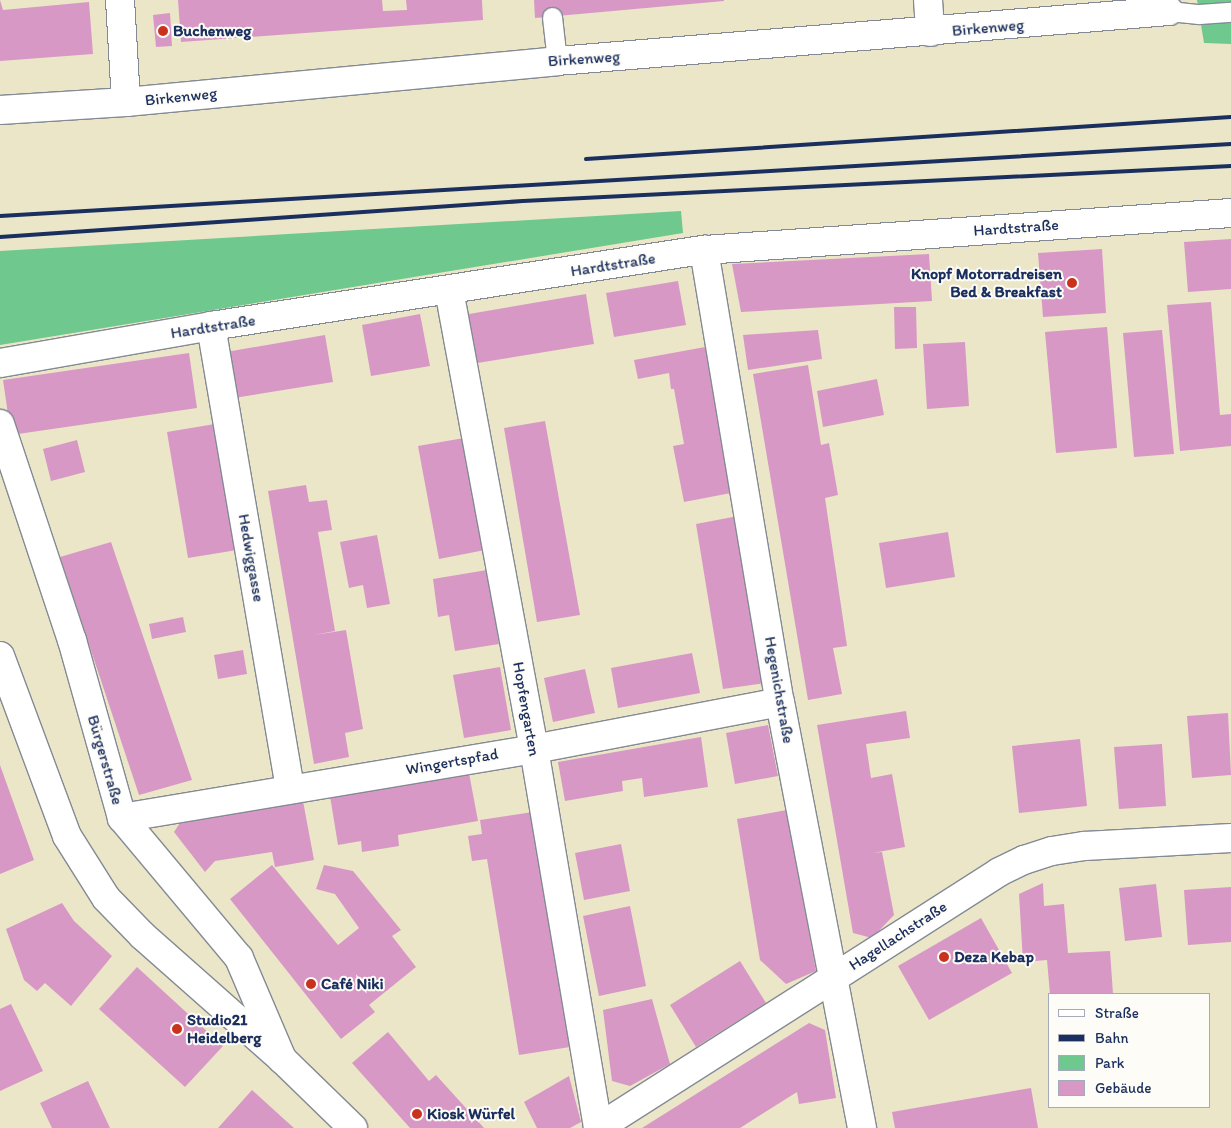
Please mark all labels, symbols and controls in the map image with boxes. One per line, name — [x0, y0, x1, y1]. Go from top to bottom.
street label: Birkenweg — [951, 15, 1025, 41]
place label: Buchenweg — [173, 21, 251, 41]
marker: Buchenweg — [157, 25, 169, 37]
street label: Birkenweg — [547, 47, 621, 71]
street label: Birkenweg — [144, 84, 218, 110]
street label: Hardtstraße — [973, 215, 1059, 241]
street label: Hardtstraße — [569, 249, 657, 281]
place label: Knopf Motorradreisen Bed & Breakfast — [911, 264, 1062, 302]
marker: Knopf Motorradreisen Bed & Breakfast — [1066, 277, 1078, 289]
street label: Hardtstraße — [169, 311, 257, 343]
street label: Hedwiggasse — [234, 512, 268, 604]
street label: Hegenichstraße — [760, 635, 798, 745]
street label: Hopfengarten — [508, 660, 544, 758]
street label: Bürgerstraße — [83, 713, 127, 807]
street label: Wingertspfad — [404, 744, 500, 780]
street label: Hagellachstraße — [845, 897, 951, 975]
place label: Deza Kebap — [954, 947, 1033, 967]
marker: Deza Kebap — [938, 951, 950, 963]
place label: Café Niki — [321, 974, 384, 994]
marker: Café Niki — [305, 978, 317, 990]
legend — [1048, 993, 1211, 1108]
text: Straße — [1095, 1004, 1139, 1022]
place label: Studio21 Heidelberg — [187, 1010, 261, 1048]
marker: Studio21 Heidelberg — [171, 1023, 183, 1035]
text: Bahn — [1095, 1029, 1129, 1047]
text: Park — [1095, 1054, 1125, 1072]
text: Gebäude — [1095, 1079, 1152, 1097]
place label: Kiosk Würfel — [427, 1104, 515, 1124]
marker: Kiosk Würfel — [411, 1108, 423, 1120]

